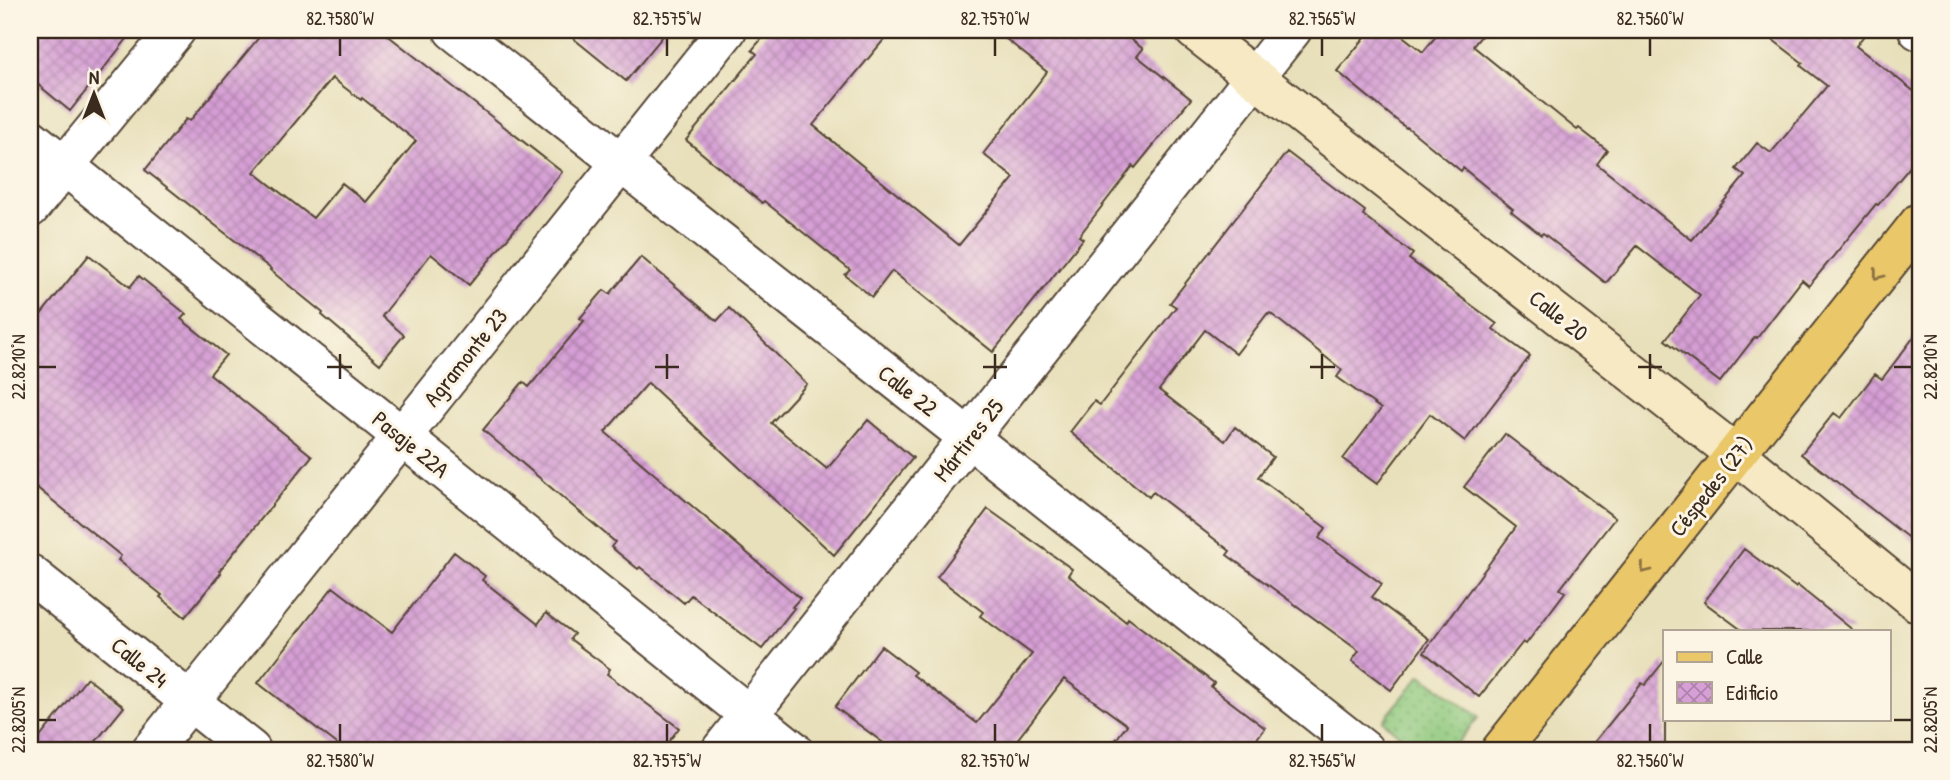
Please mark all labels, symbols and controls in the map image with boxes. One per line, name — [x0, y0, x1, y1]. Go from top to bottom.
text: 82.7580°W — [306, 6, 374, 31]
text: 82.7575°W — [633, 6, 701, 31]
text: 82.7570°W — [961, 6, 1029, 31]
text: 82.7565°W — [1289, 6, 1355, 31]
text: 82.7560°W — [1616, 6, 1684, 31]
north arrow — [60, 60, 130, 130]
text: N — [89, 64, 99, 90]
one-way arrow — [1874, 267, 1886, 280]
street label: Calle 20 — [1523, 282, 1595, 348]
street label: Agramonte 23 — [416, 301, 514, 413]
text: 22.8210°N — [6, 334, 31, 400]
text: 22.8210°N — [1918, 334, 1943, 400]
street label: Calle 22 — [872, 357, 944, 423]
street label: Mártires 25 — [926, 392, 1010, 488]
street label: Pasaje 22A — [366, 403, 456, 485]
street label: Céspedes (27) — [1662, 429, 1760, 543]
one-way arrow — [1641, 561, 1654, 573]
street label: Calle 24 — [105, 629, 175, 695]
legend — [1663, 630, 1890, 720]
text: Calle — [1726, 642, 1763, 671]
text: Edificio — [1726, 678, 1778, 707]
text: 22.8205°N — [6, 687, 31, 753]
text: 22.8205°N — [1918, 687, 1943, 753]
text: 82.7580°W — [306, 748, 374, 773]
text: 82.7575°W — [633, 748, 701, 773]
text: 82.7570°W — [961, 748, 1029, 773]
text: 82.7565°W — [1289, 748, 1355, 773]
text: 82.7560°W — [1616, 748, 1684, 773]

